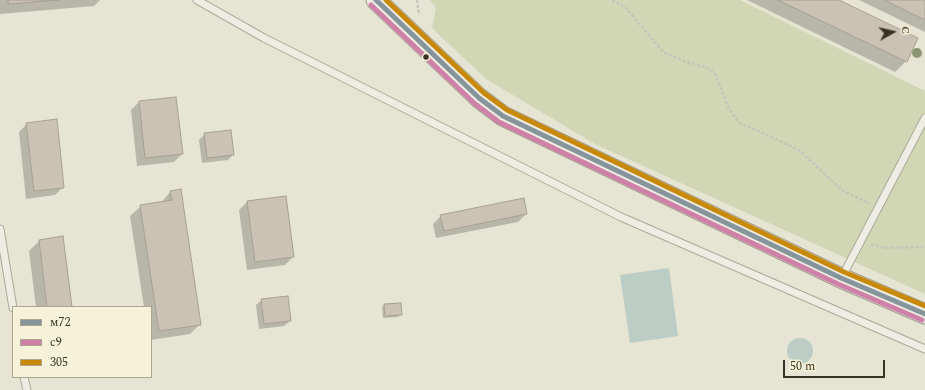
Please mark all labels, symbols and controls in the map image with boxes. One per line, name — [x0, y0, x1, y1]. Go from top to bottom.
north arrow — [873, 12, 913, 52]
text: С — [896, 25, 914, 35]
unlabelled marker — [421, 52, 431, 62]
legend — [12, 306, 152, 378]
text: м72 — [50, 313, 70, 332]
text: с9 — [50, 333, 62, 352]
scale bar — [785, 352, 887, 378]
text: 305 — [50, 353, 68, 372]
text: 50 m — [790, 357, 815, 376]

